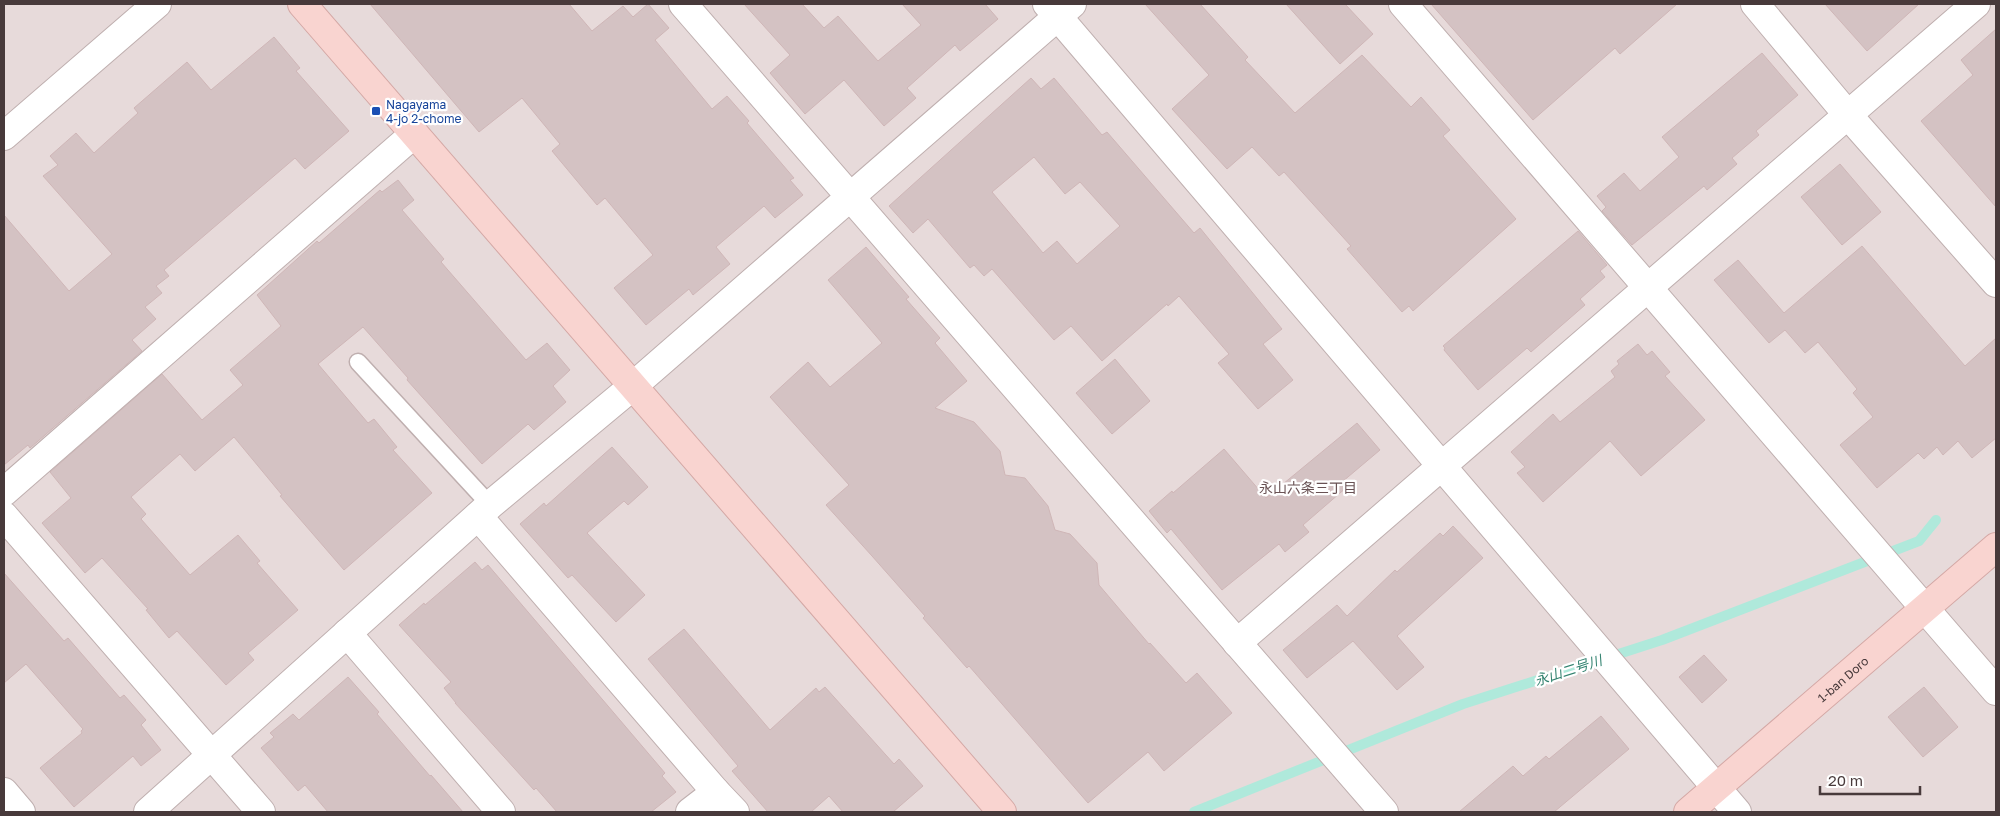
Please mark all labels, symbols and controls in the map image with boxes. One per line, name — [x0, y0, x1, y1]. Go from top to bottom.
place label: Nagayama 4-jo 2-chome — [386, 97, 462, 126]
marker: Nagayama 4-jo 2-chome — [370, 105, 382, 117]
district label: 永山六条三丁目 — [1259, 479, 1357, 496]
water label: 永山二号川 — [1532, 650, 1606, 689]
street label: 1-ban Doro — [1814, 653, 1871, 705]
scale bar — [1820, 764, 1920, 796]
text: 20 m — [1828, 771, 1863, 789]

